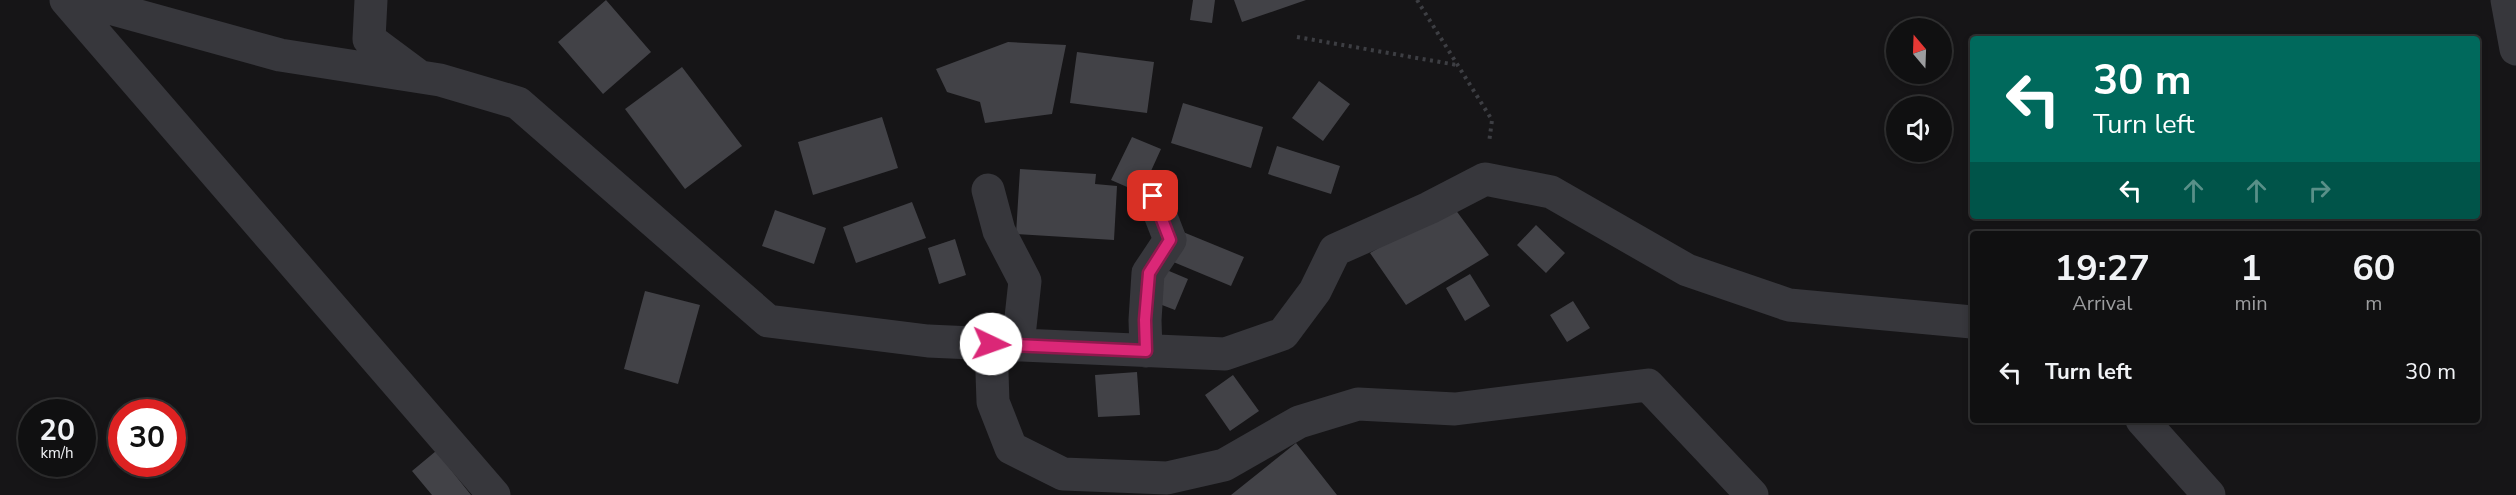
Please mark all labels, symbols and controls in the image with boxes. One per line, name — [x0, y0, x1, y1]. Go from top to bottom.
north arrow — [1886, 18, 1952, 84]
map controls — [1886, 18, 1952, 162]
text: 30 m — [2093, 52, 2192, 109]
icon: left — [1994, 60, 2072, 138]
button: sound — [1886, 96, 1952, 162]
text: Turn left — [2093, 106, 2194, 143]
pin — [1127, 170, 1178, 221]
icon: left — [2114, 174, 2147, 207]
icon: ahead — [2177, 174, 2210, 207]
icon: ahead — [2240, 174, 2273, 207]
icon: right — [2303, 174, 2336, 207]
icon: arrive — [1136, 179, 1169, 212]
text: 19:27 — [2055, 244, 2150, 293]
text: 1 — [2240, 244, 2262, 293]
text: 60 — [2352, 244, 2395, 293]
text: Arrival — [2072, 290, 2132, 317]
text: min — [2234, 290, 2268, 317]
text: m — [2365, 290, 2382, 317]
position arrow — [959, 312, 1023, 376]
icon: left — [1994, 356, 2027, 389]
text: Turn left — [2045, 357, 2132, 387]
text: 30 m — [2405, 357, 2456, 387]
speed limit sign: 30 — [108, 399, 186, 477]
text: 20 — [39, 410, 75, 451]
text: km/h — [40, 443, 74, 463]

